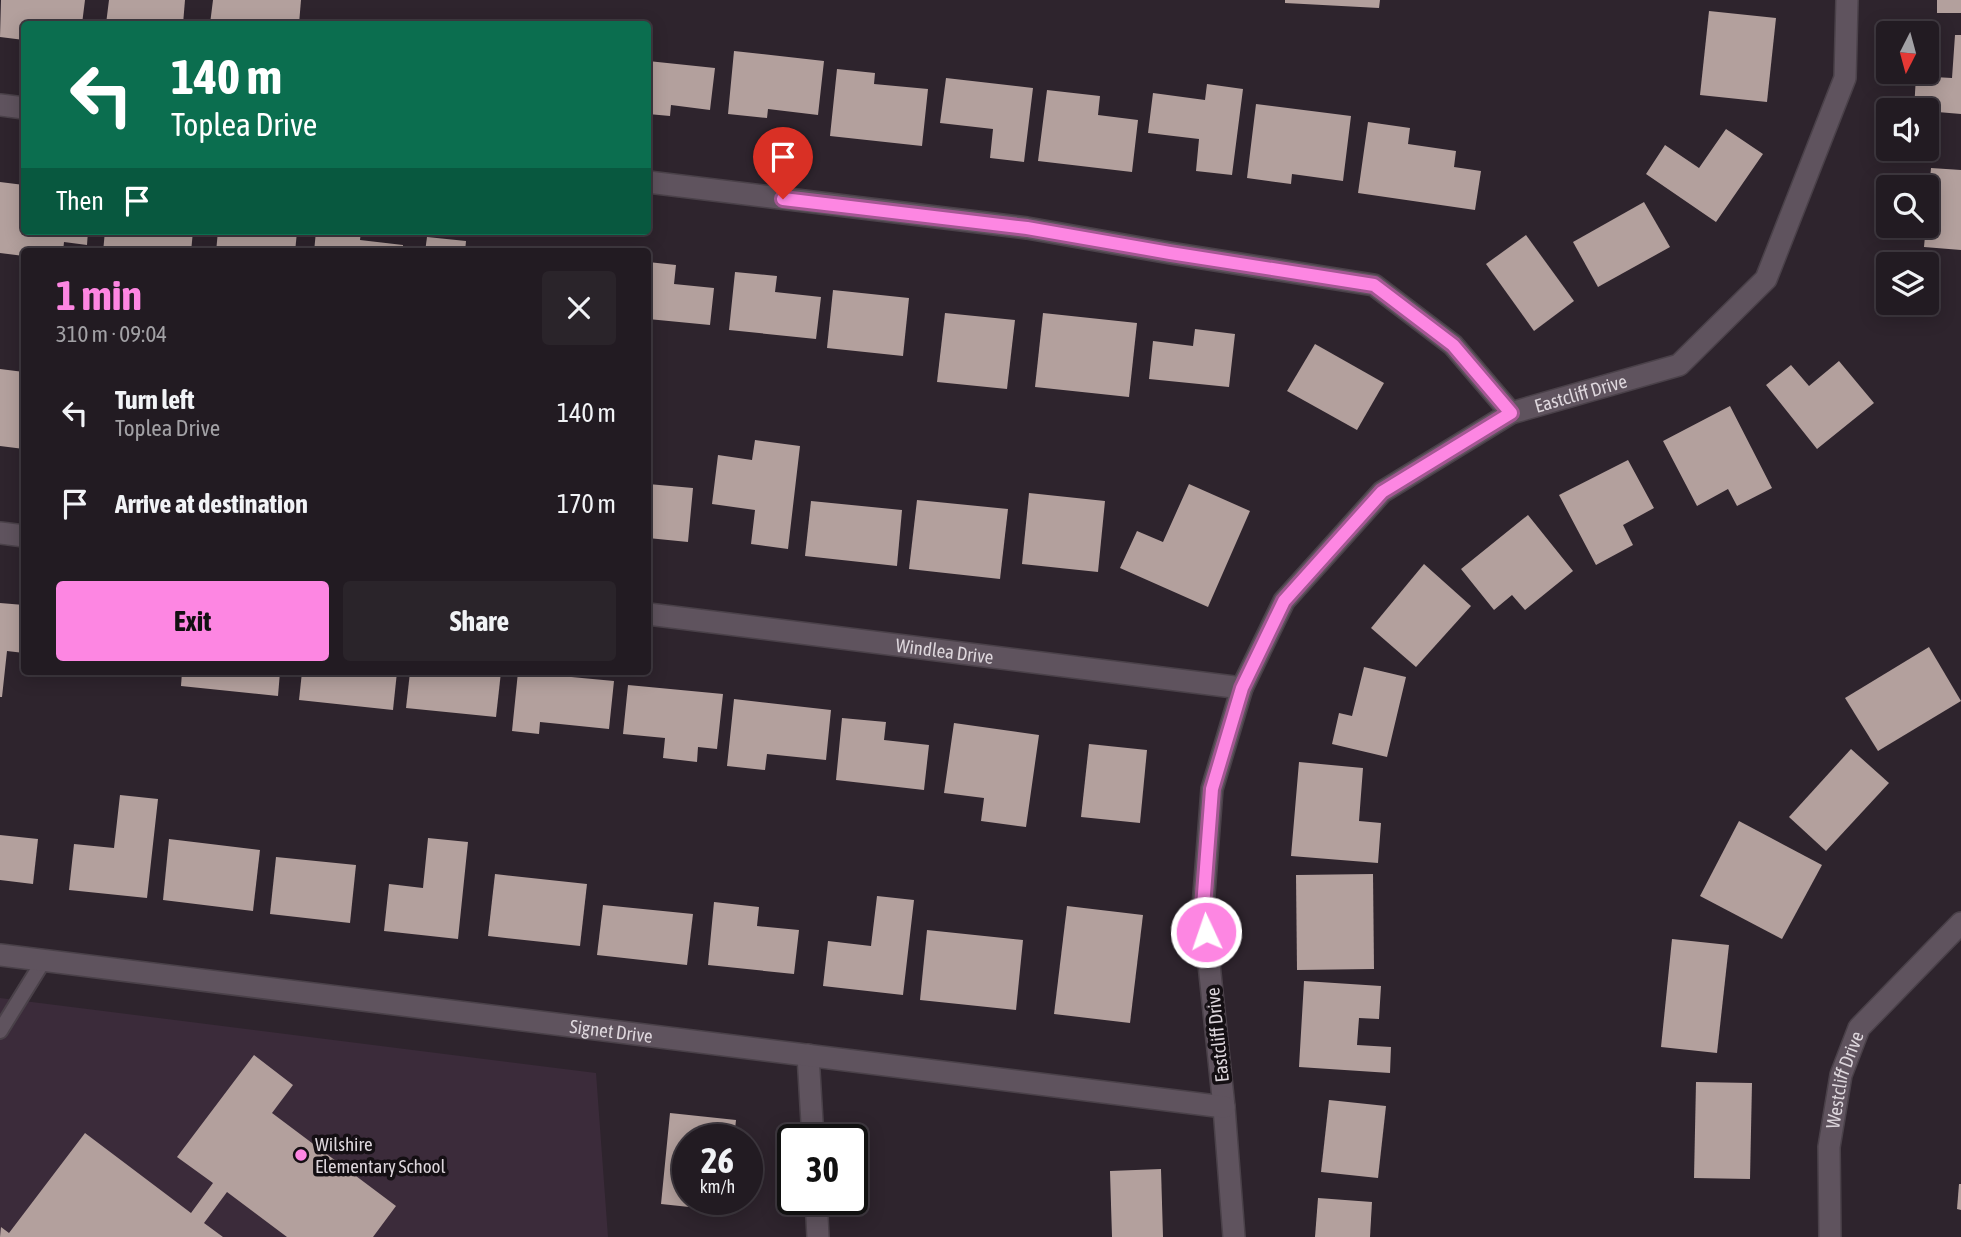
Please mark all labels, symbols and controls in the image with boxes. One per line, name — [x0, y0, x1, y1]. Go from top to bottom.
north arrow — [1876, 21, 1939, 84]
map controls — [1876, 21, 1939, 315]
text: 140 m — [171, 48, 282, 104]
icon: left — [56, 49, 147, 140]
button: sound — [1876, 98, 1939, 161]
text: Toplea Drive — [171, 106, 317, 143]
pin — [753, 127, 813, 199]
icon: arrive — [764, 138, 802, 176]
button: search — [1876, 175, 1939, 238]
icon: arrive — [118, 182, 156, 220]
text: Then — [56, 186, 104, 216]
button: layers — [1876, 252, 1939, 315]
text: 1 min — [56, 271, 142, 319]
button: close — [542, 271, 616, 345]
text: 310 m · 09:04 — [56, 321, 167, 347]
street label: Eastcliff Drive — [1532, 369, 1629, 417]
text: Turn left — [115, 385, 195, 415]
icon: left — [56, 394, 94, 432]
text: 140 m — [557, 398, 616, 428]
text: Toplea Drive — [115, 415, 220, 441]
icon: arrive — [56, 485, 94, 523]
text: Arrive at destination — [115, 489, 308, 519]
text: 170 m — [557, 489, 616, 519]
button: Exit — [56, 581, 329, 661]
button: Share — [343, 581, 616, 661]
street label: Windlea Drive — [895, 634, 995, 668]
position arrow — [1169, 895, 1243, 969]
street label: Eastcliff Drive — [1201, 987, 1233, 1083]
street label: Signet Drive — [569, 1015, 654, 1047]
street label: Westcliff Drive — [1821, 1028, 1868, 1130]
speed limit sign: 30 — [777, 1124, 868, 1215]
place label: Wilshire Elementary School — [315, 1133, 446, 1177]
text: 26 — [701, 1140, 734, 1180]
marker: Wilshire Elementary School — [293, 1147, 309, 1163]
text: km/h — [700, 1176, 735, 1197]

